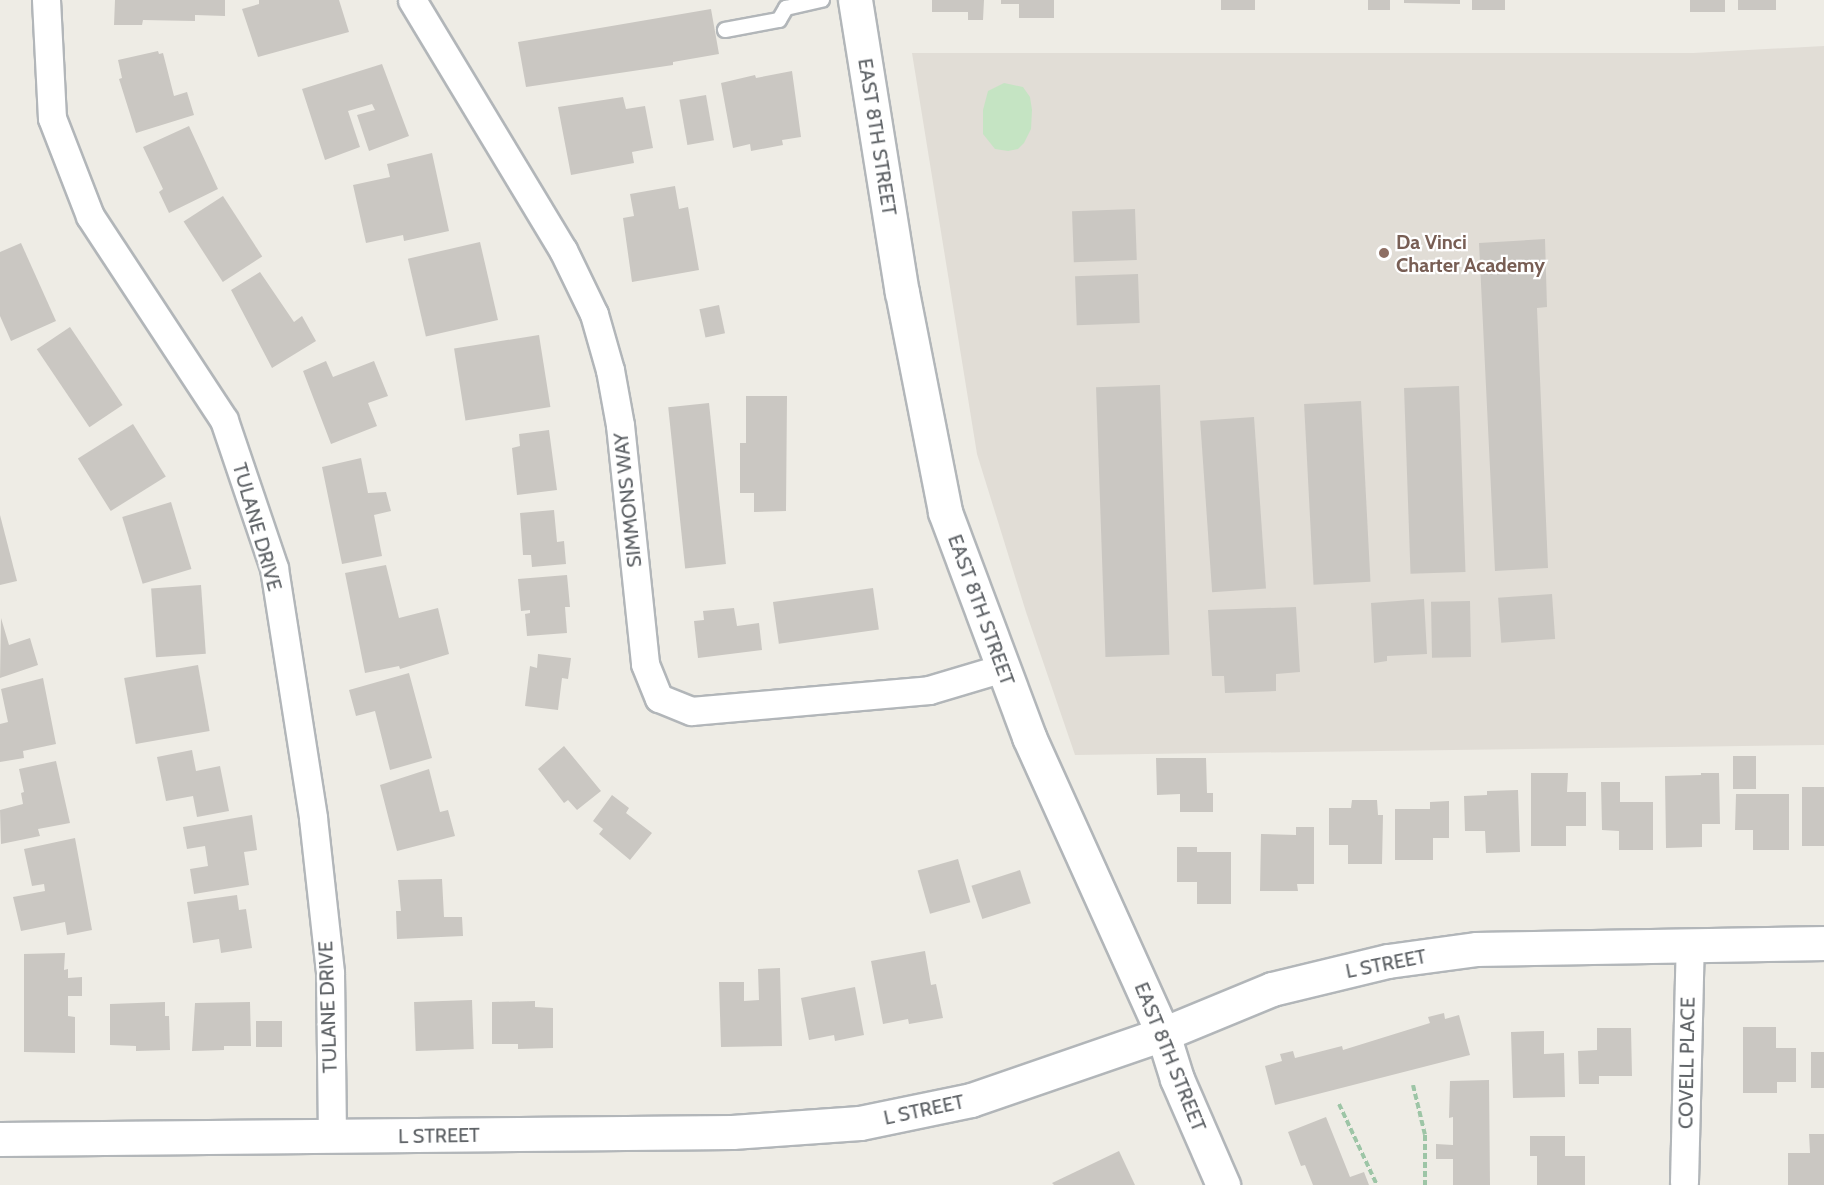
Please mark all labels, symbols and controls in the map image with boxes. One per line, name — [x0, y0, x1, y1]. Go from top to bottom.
street label: EAST 8TH STREET — [853, 57, 901, 217]
place label: Da Vinci Charter Academy — [1396, 230, 1545, 277]
marker: Da Vinci Charter Academy — [1377, 246, 1391, 260]
street label: SIMMONS WAY — [609, 431, 647, 569]
street label: TULANE DRIVE — [227, 460, 287, 594]
street label: EAST 8TH STREET — [943, 531, 1019, 689]
street label: TULANE DRIVE — [314, 941, 342, 1073]
street label: L STREET — [1344, 944, 1428, 984]
street label: EAST 8TH STREET — [1129, 979, 1211, 1135]
street label: COVELL PLACE — [1674, 997, 1700, 1129]
street label: L STREET — [882, 1090, 966, 1130]
street label: L STREET — [398, 1123, 480, 1149]

